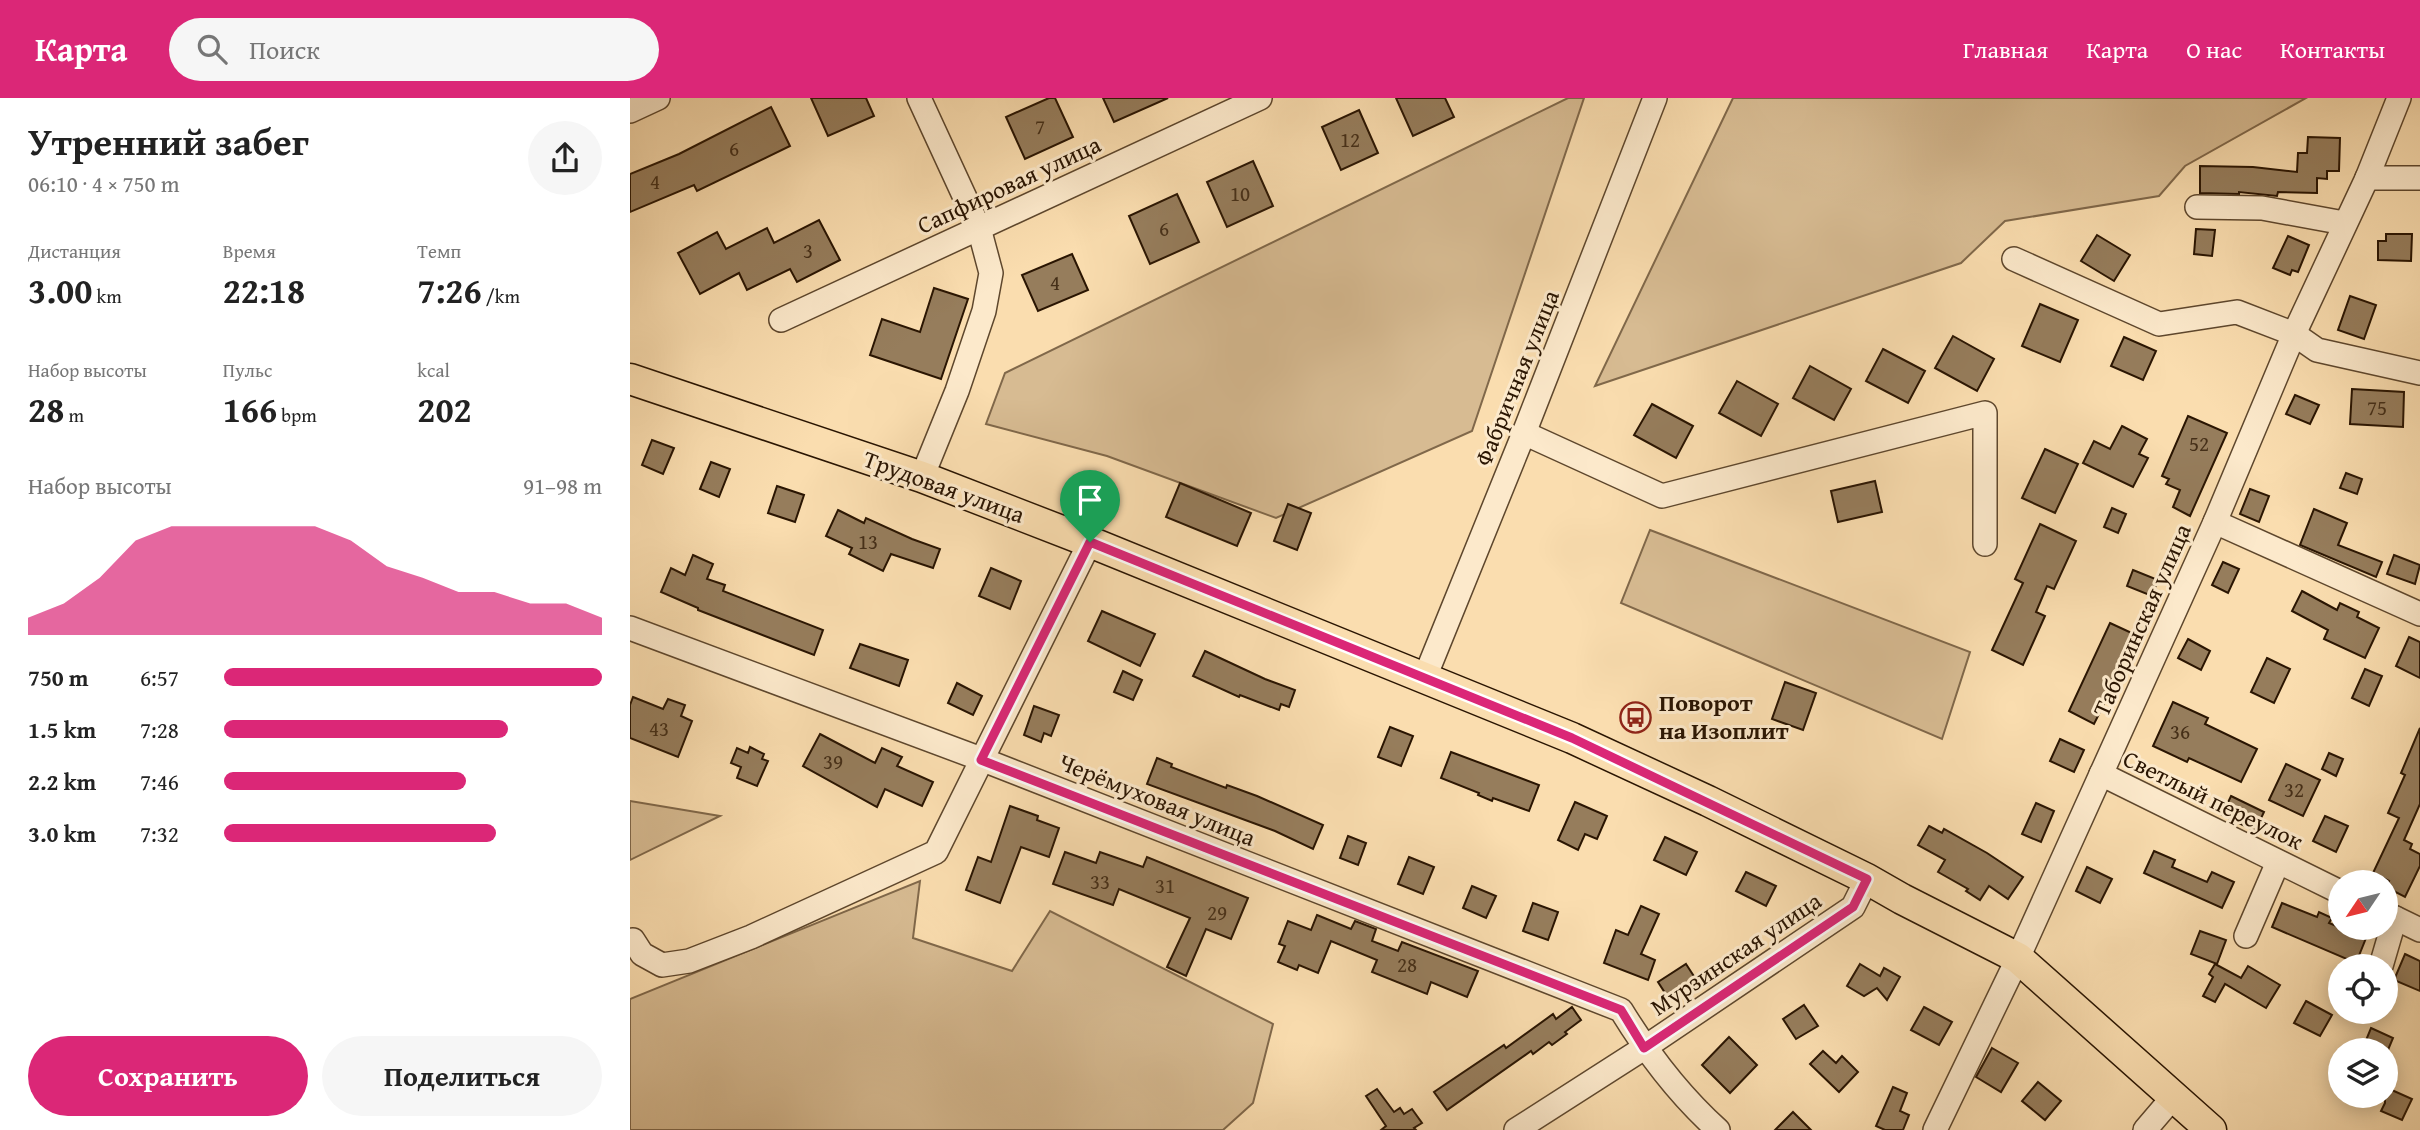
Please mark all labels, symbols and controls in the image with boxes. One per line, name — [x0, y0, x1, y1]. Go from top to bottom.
search box — [169, 18, 659, 81]
text: Карта — [35, 25, 127, 73]
icon: search — [193, 30, 231, 68]
text: Поиск — [249, 30, 320, 69]
text: Главная — [1963, 32, 2048, 67]
text: Карта — [2086, 32, 2148, 67]
text: О нас — [2186, 32, 2242, 67]
text: Контакты — [2280, 32, 2385, 67]
house number: 7 — [1035, 111, 1045, 142]
text: Утренний забег — [28, 113, 309, 169]
button: share — [528, 121, 602, 195]
house number: 12 — [1340, 124, 1360, 155]
street label: Сапфировая улица — [911, 126, 1107, 242]
house number: 6 — [729, 133, 739, 164]
house number: 4 — [650, 166, 660, 197]
text: 06:10 · 4 × 750 m — [28, 167, 180, 200]
house number: 10 — [1230, 178, 1250, 209]
house number: 6 — [1159, 213, 1169, 244]
house number: 3 — [803, 235, 813, 266]
text: Дистанция — [28, 237, 121, 265]
text: Время — [223, 237, 276, 265]
text: Темп — [417, 237, 461, 265]
text: 3.00 — [28, 265, 92, 316]
text: 22:18 — [223, 265, 305, 316]
text: 7:26 — [417, 265, 482, 316]
house number: 4 — [1050, 267, 1060, 298]
text: km — [92, 282, 122, 310]
text: /km — [482, 282, 520, 310]
street label: Фабричная улица — [1465, 284, 1568, 471]
text: Набор высоты — [28, 356, 147, 384]
text: Пульс — [223, 356, 272, 384]
text: kcal — [417, 356, 450, 384]
text: 28 — [28, 384, 64, 435]
text: 166 — [223, 384, 277, 435]
text: 202 — [417, 384, 472, 435]
house number: 75 — [2367, 392, 2387, 423]
text: m — [64, 401, 84, 429]
text: bpm — [277, 401, 317, 429]
house number: 52 — [2189, 428, 2209, 459]
street label: Трудовая улица — [859, 441, 1030, 532]
text: Набор высоты — [28, 469, 172, 502]
text: 91–98 m — [523, 469, 602, 502]
pin — [1060, 470, 1120, 542]
icon: arrive — [1071, 481, 1109, 519]
street label: Таборинская улица — [2083, 517, 2200, 722]
house number: 13 — [858, 526, 878, 557]
text: 750 m — [28, 661, 89, 694]
text: 6:57 — [140, 661, 179, 694]
place label: Поворот на Изоплит — [1659, 685, 1789, 748]
bus stop icon: Поворот на Изоплит — [1619, 700, 1653, 734]
text: 1.5 km — [28, 713, 96, 746]
text: 7:28 — [140, 713, 179, 746]
house number: 43 — [649, 713, 669, 744]
house number: 36 — [2170, 716, 2190, 747]
street label: Светлый переулок — [2117, 741, 2310, 859]
street label: Черёмуховая улица — [1054, 744, 1261, 855]
house number: 39 — [823, 746, 843, 777]
text: 2.2 km — [28, 765, 96, 798]
text: 7:46 — [140, 765, 179, 798]
house number: 32 — [2284, 774, 2304, 805]
text: 3.0 km — [28, 817, 96, 850]
text: 7:32 — [140, 817, 179, 850]
house number: 33 — [1090, 866, 1110, 897]
house number: 31 — [1155, 870, 1175, 901]
north arrow — [2328, 870, 2398, 940]
map controls — [2328, 870, 2398, 1108]
street label: Мурзинская улица — [1643, 883, 1829, 1024]
house number: 29 — [1207, 897, 1227, 928]
house number: 28 — [1397, 949, 1417, 980]
button: locate — [2328, 954, 2398, 1024]
button: Сохранить — [28, 1036, 308, 1116]
button: Поделиться — [322, 1036, 602, 1116]
button: layers — [2328, 1038, 2398, 1108]

